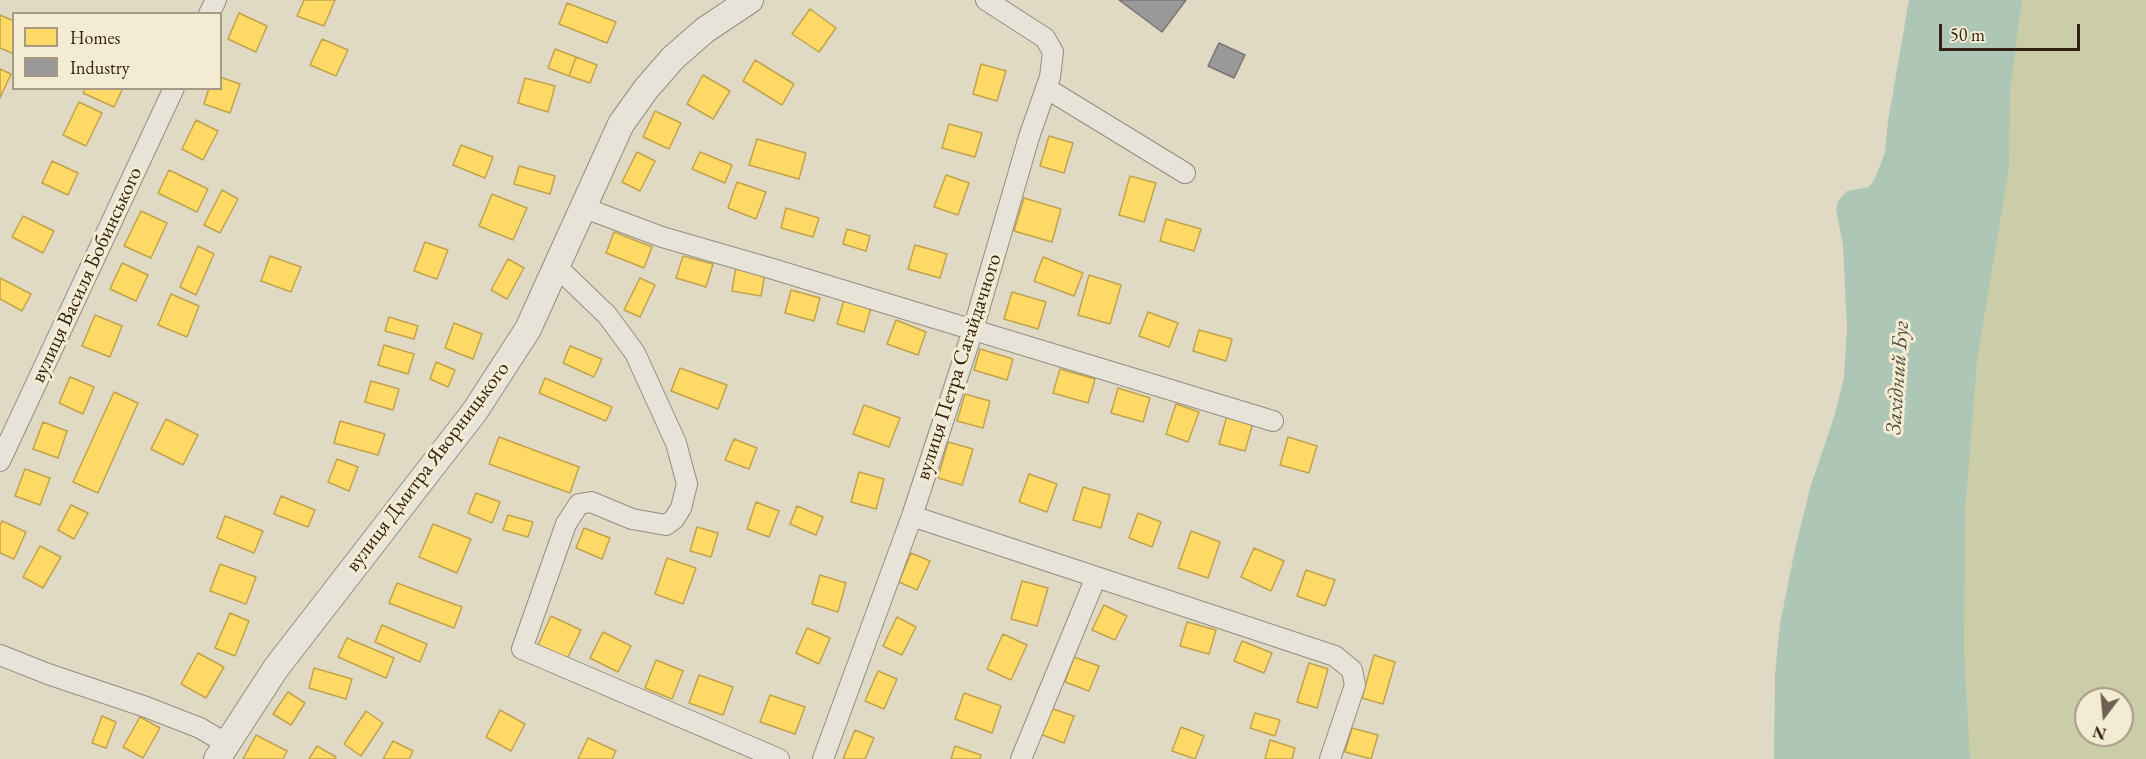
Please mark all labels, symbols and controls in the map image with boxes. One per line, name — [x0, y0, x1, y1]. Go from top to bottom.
legend — [12, 12, 222, 90]
scale bar — [1942, 12, 2083, 50]
text: 50 m — [1950, 23, 1985, 46]
text: Homes — [70, 26, 120, 49]
text: Industry — [70, 56, 130, 79]
street label: вулиця Василя Бобинського — [26, 163, 148, 387]
street label: вулиця Петра Сагайдачного — [910, 251, 1008, 483]
water label: Західний Буг — [1881, 320, 1915, 436]
street label: вулиця Дмитра Яворницького — [341, 357, 515, 577]
north arrow — [2074, 687, 2134, 747]
text: N — [2090, 721, 2109, 745]

